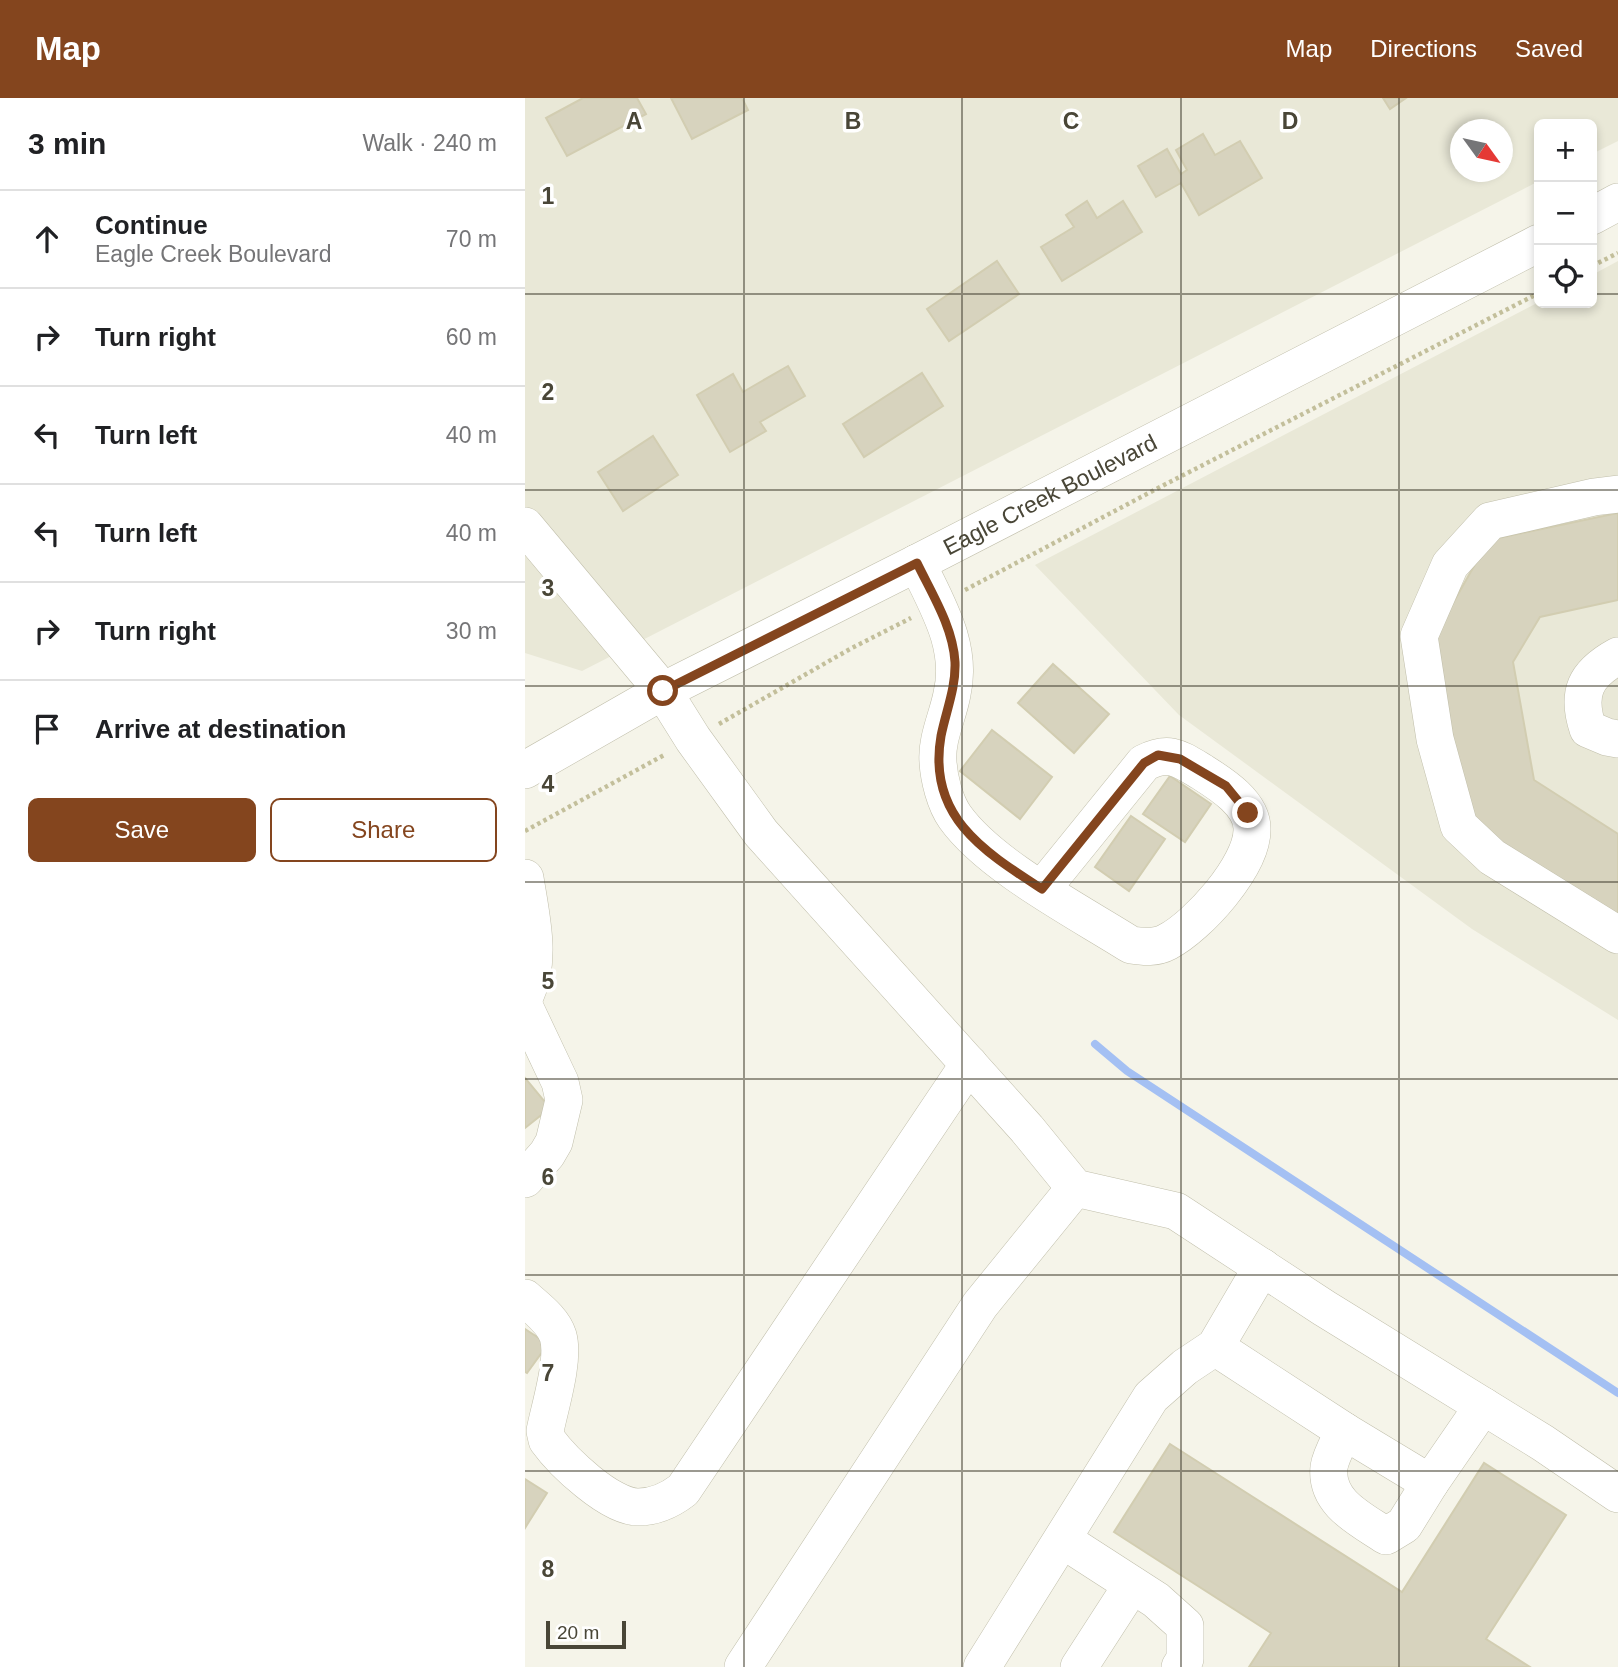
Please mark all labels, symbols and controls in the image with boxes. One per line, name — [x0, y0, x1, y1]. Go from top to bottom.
text: Map — [35, 30, 101, 67]
text: Map — [1286, 35, 1332, 62]
text: Directions — [1370, 35, 1477, 62]
text: Saved — [1515, 35, 1583, 62]
text: A — [626, 108, 642, 134]
text: B — [845, 108, 861, 134]
text: C — [1063, 108, 1079, 134]
text: D — [1282, 108, 1298, 134]
north arrow — [1450, 119, 1513, 182]
map controls — [1534, 119, 1597, 308]
button: + — [1534, 119, 1597, 182]
text: 3 min — [28, 127, 106, 160]
text: Walk · 240 m — [362, 130, 497, 156]
button: − — [1534, 182, 1597, 245]
text: 1 — [542, 183, 555, 209]
text: Continue — [95, 210, 208, 240]
icon: ahead — [28, 220, 66, 258]
text: 70 m — [446, 226, 497, 252]
text: Eagle Creek Boulevard — [95, 241, 332, 267]
button: locate — [1534, 245, 1597, 308]
icon: right — [28, 318, 66, 356]
text: Turn right — [95, 322, 216, 352]
text: 60 m — [446, 324, 497, 350]
text: 2 — [542, 379, 554, 405]
icon: left — [28, 416, 66, 454]
text: Turn left — [95, 420, 197, 450]
text: 40 m — [446, 422, 497, 448]
street label: Eagle Creek Boulevard — [939, 429, 1161, 560]
icon: left — [28, 514, 66, 552]
text: Turn left — [95, 518, 197, 548]
text: 40 m — [446, 520, 497, 546]
text: 3 — [542, 575, 554, 601]
icon: right — [28, 612, 66, 650]
text: Turn right — [95, 616, 216, 646]
text: 30 m — [446, 618, 497, 644]
route start — [647, 675, 678, 706]
icon: arrive — [28, 710, 66, 748]
text: Arrive at destination — [95, 714, 346, 744]
text: 4 — [542, 771, 555, 797]
route end — [1232, 797, 1263, 828]
button: Save — [28, 798, 256, 862]
button: Share — [270, 798, 497, 862]
text: 5 — [542, 968, 555, 994]
text: 6 — [542, 1164, 554, 1190]
text: 7 — [542, 1360, 554, 1386]
text: 8 — [542, 1556, 555, 1582]
scale bar — [546, 1618, 627, 1650]
text: 20 m — [557, 1622, 599, 1643]

